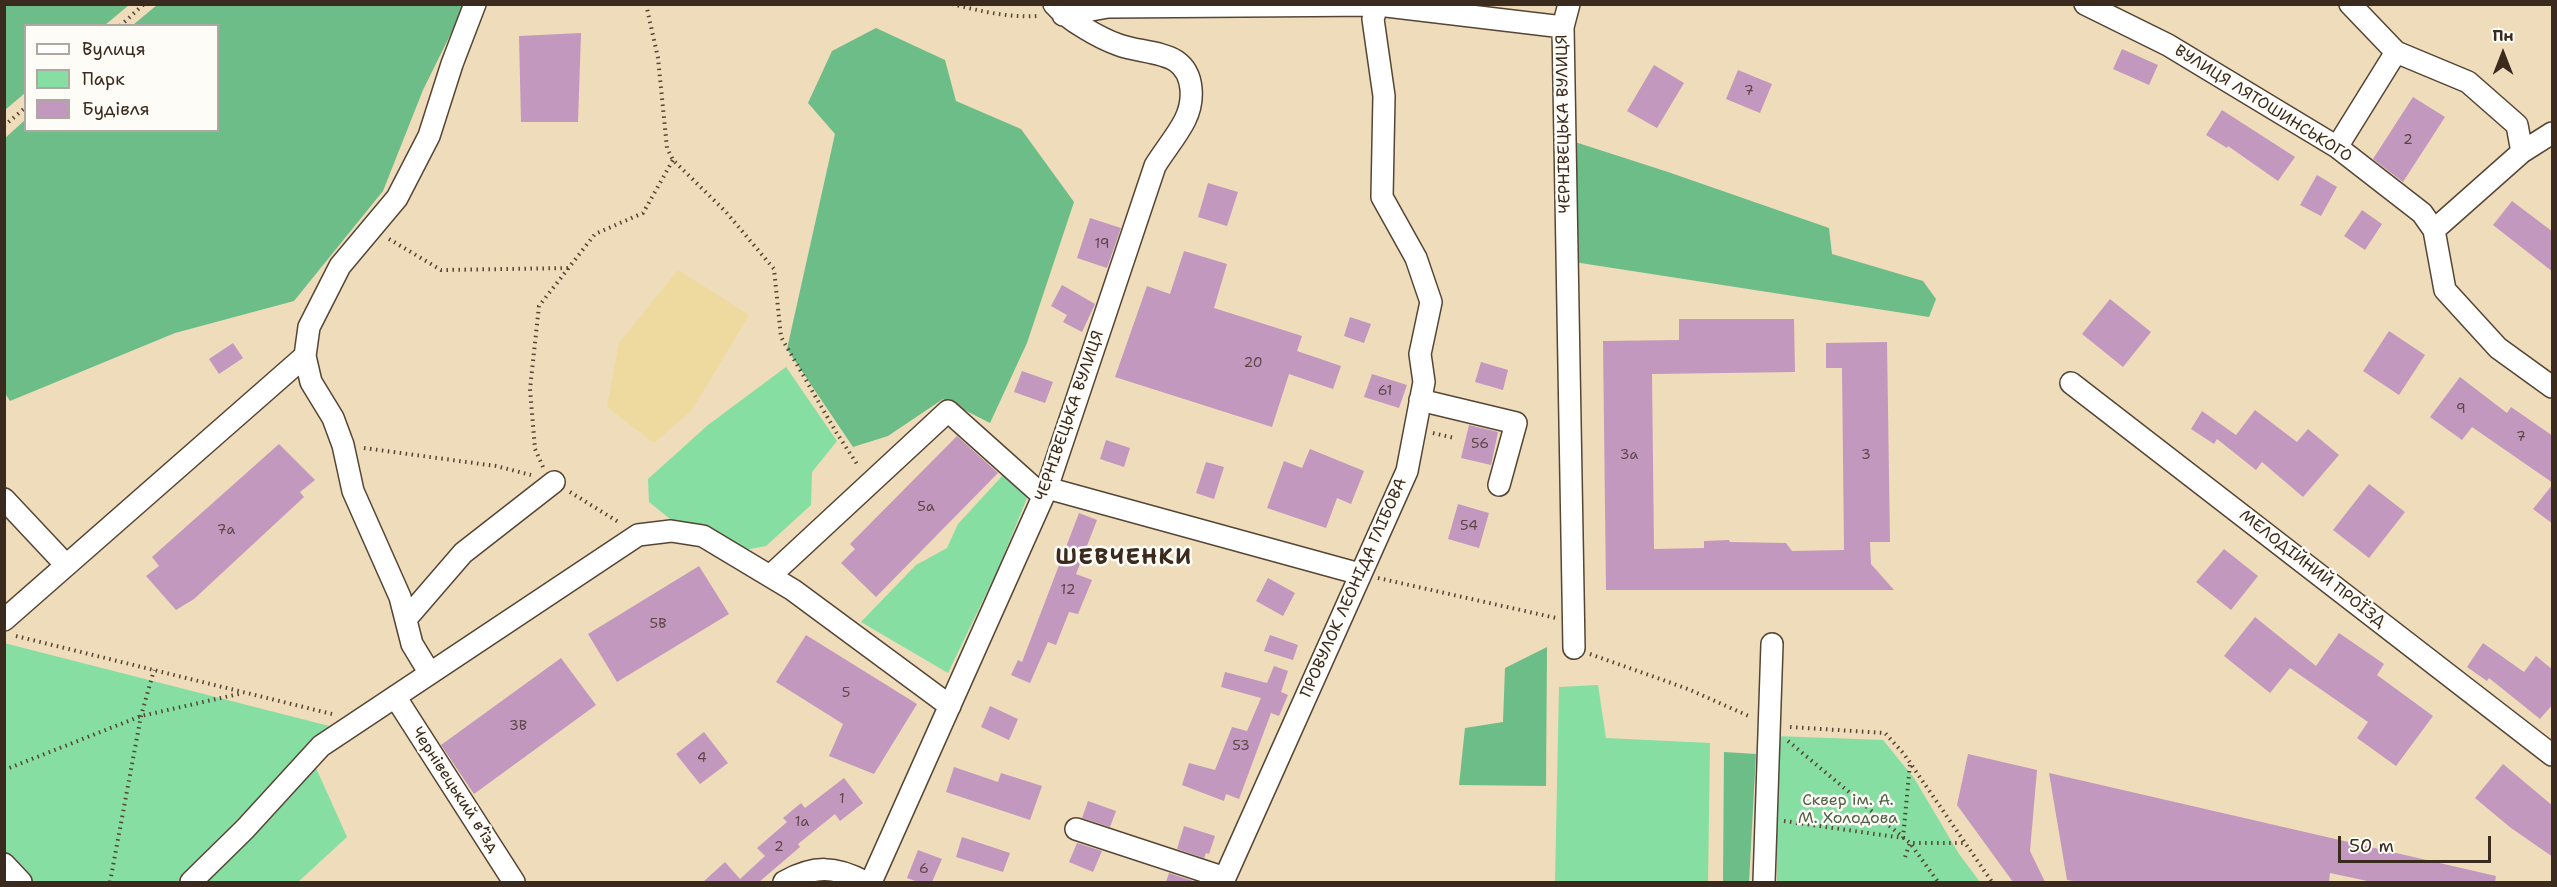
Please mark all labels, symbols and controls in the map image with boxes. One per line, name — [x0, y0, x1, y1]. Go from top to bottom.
legend — [24, 24, 219, 132]
north arrow — [2473, 24, 2533, 84]
text: Пн — [2492, 25, 2514, 46]
street label: ЧЕРНІВЕЦЬКА ВУЛИЦЯ — [1553, 34, 1575, 214]
text: Вулиця — [82, 37, 146, 61]
street label: ВУЛИЦЯ ЛЯТОШИНСЬКОГО — [2171, 41, 2355, 167]
text: Парк — [82, 67, 125, 91]
house number: 7 — [1744, 83, 1754, 99]
text: Будівля — [82, 97, 150, 121]
house number: 2 — [2403, 132, 2413, 148]
house number: 19 — [1094, 236, 1110, 252]
street label: ЧЕРНІВЕЦЬКА ВУЛИЦЯ — [1032, 328, 1108, 504]
house number: 20 — [1243, 355, 1263, 371]
house number: 61 — [1378, 383, 1392, 399]
house number: 9 — [2456, 401, 2466, 417]
house number: 7 — [2516, 429, 2526, 445]
house number: 56 — [1471, 436, 1489, 452]
house number: 3а — [1620, 447, 1638, 463]
house number: 3 — [1861, 447, 1871, 463]
street label: ПРОВУЛОК ЛЕОНІДА ГЛІБОВА — [1297, 475, 1411, 701]
house number: 5а — [917, 499, 935, 515]
street label: МЕЛОДІЙНИЙ ПРОЇЗД — [2235, 506, 2389, 632]
house number: 54 — [1460, 518, 1478, 534]
house number: 7а — [217, 522, 235, 538]
district label: ШЕВЧЕНКИ — [1055, 545, 1193, 571]
house number: 12 — [1061, 582, 1075, 598]
house number: 5В — [650, 616, 666, 632]
house number: 5 — [842, 685, 850, 701]
house number: 3В — [509, 718, 527, 734]
street label: Чернівецький вʼїзд — [407, 724, 503, 856]
house number: 53 — [1232, 738, 1250, 754]
house number: 4 — [697, 750, 707, 766]
house number: 1 — [839, 791, 845, 807]
park label: Сквер ім. А. М. Холодова — [1798, 791, 1898, 829]
house number: 1а — [795, 814, 809, 830]
scale bar — [2341, 824, 2494, 862]
text: 50 m — [2349, 834, 2394, 858]
house number: 2 — [774, 839, 784, 855]
house number: 6 — [919, 861, 929, 877]

